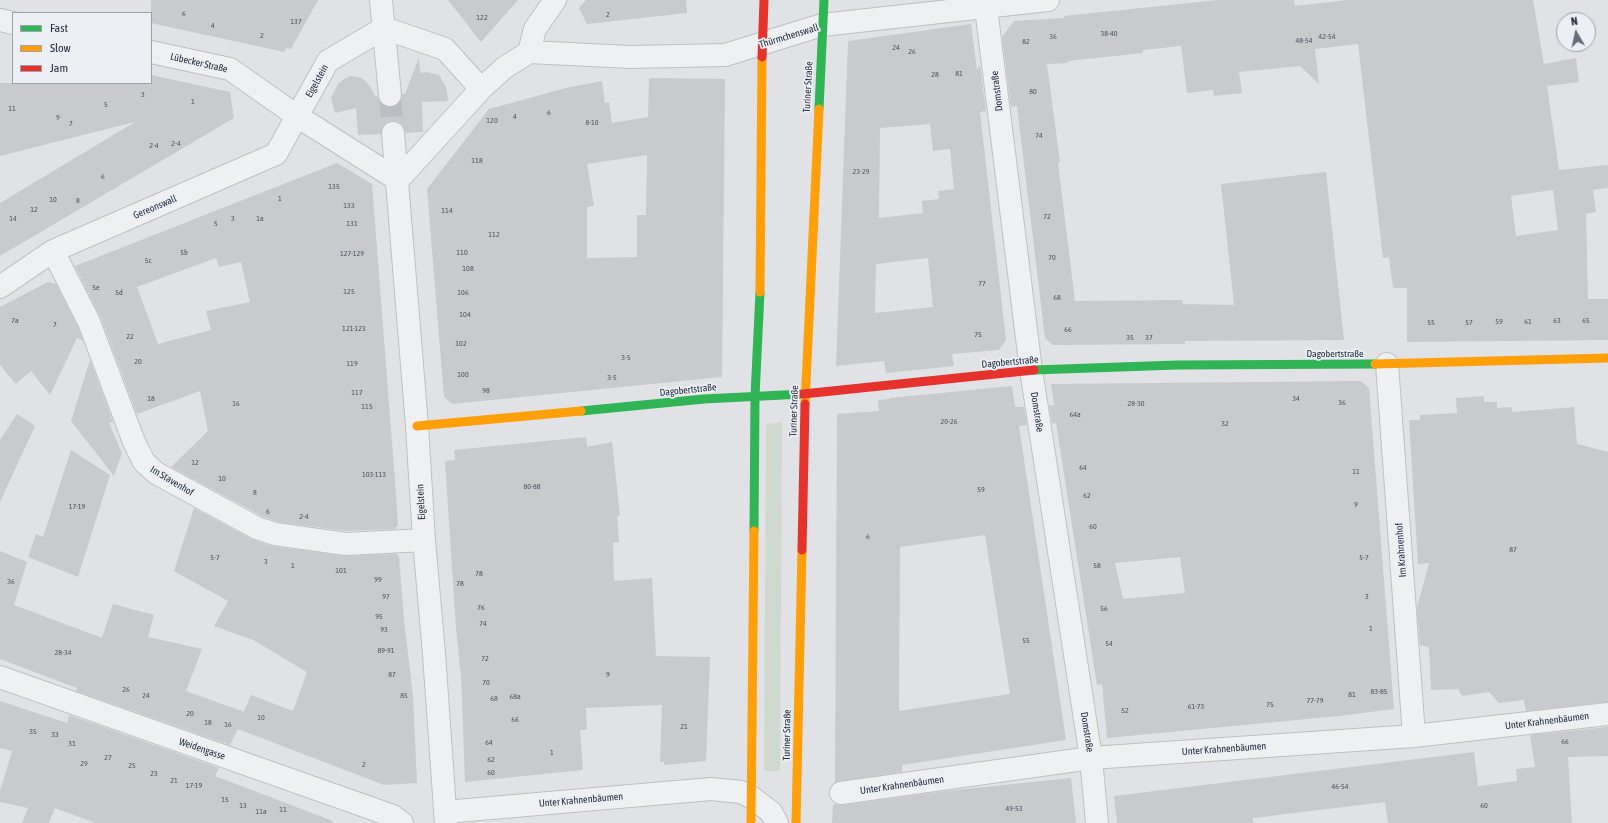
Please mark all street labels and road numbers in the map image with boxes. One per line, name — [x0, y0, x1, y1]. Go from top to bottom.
street label: Thürmchenswall — [758, 21, 820, 51]
street label: Lübecker Straße — [169, 51, 229, 75]
street label: Turiner Straße — [801, 61, 815, 113]
street label: Eigelstein — [303, 62, 331, 100]
street label: Domstraße — [989, 70, 1005, 112]
street label: Gereonswall — [131, 192, 179, 222]
street label: Dagobertstraße — [1306, 348, 1364, 360]
street label: Dagobertstraße — [981, 354, 1039, 370]
street label: Dagobertstraße — [659, 381, 717, 399]
street label: Turiner Straße — [787, 385, 801, 437]
street label: Domstraße — [1028, 391, 1046, 433]
street label: Im Stavenhof — [148, 463, 196, 499]
street label: Eigelstein — [414, 484, 428, 520]
street label: Im Krahnenhof — [1393, 522, 1409, 578]
street label: Turiner Straße — [781, 709, 793, 761]
street label: Unter Krahnenbäumen — [1504, 710, 1590, 732]
street label: Domstraße — [1078, 711, 1096, 753]
street label: Weidengasse — [177, 735, 227, 763]
street label: Unter Krahnenbäumen — [1181, 740, 1267, 758]
street label: Unter Krahnenbäumen — [859, 773, 945, 797]
street label: Unter Krahnenbäumen — [538, 790, 624, 810]

